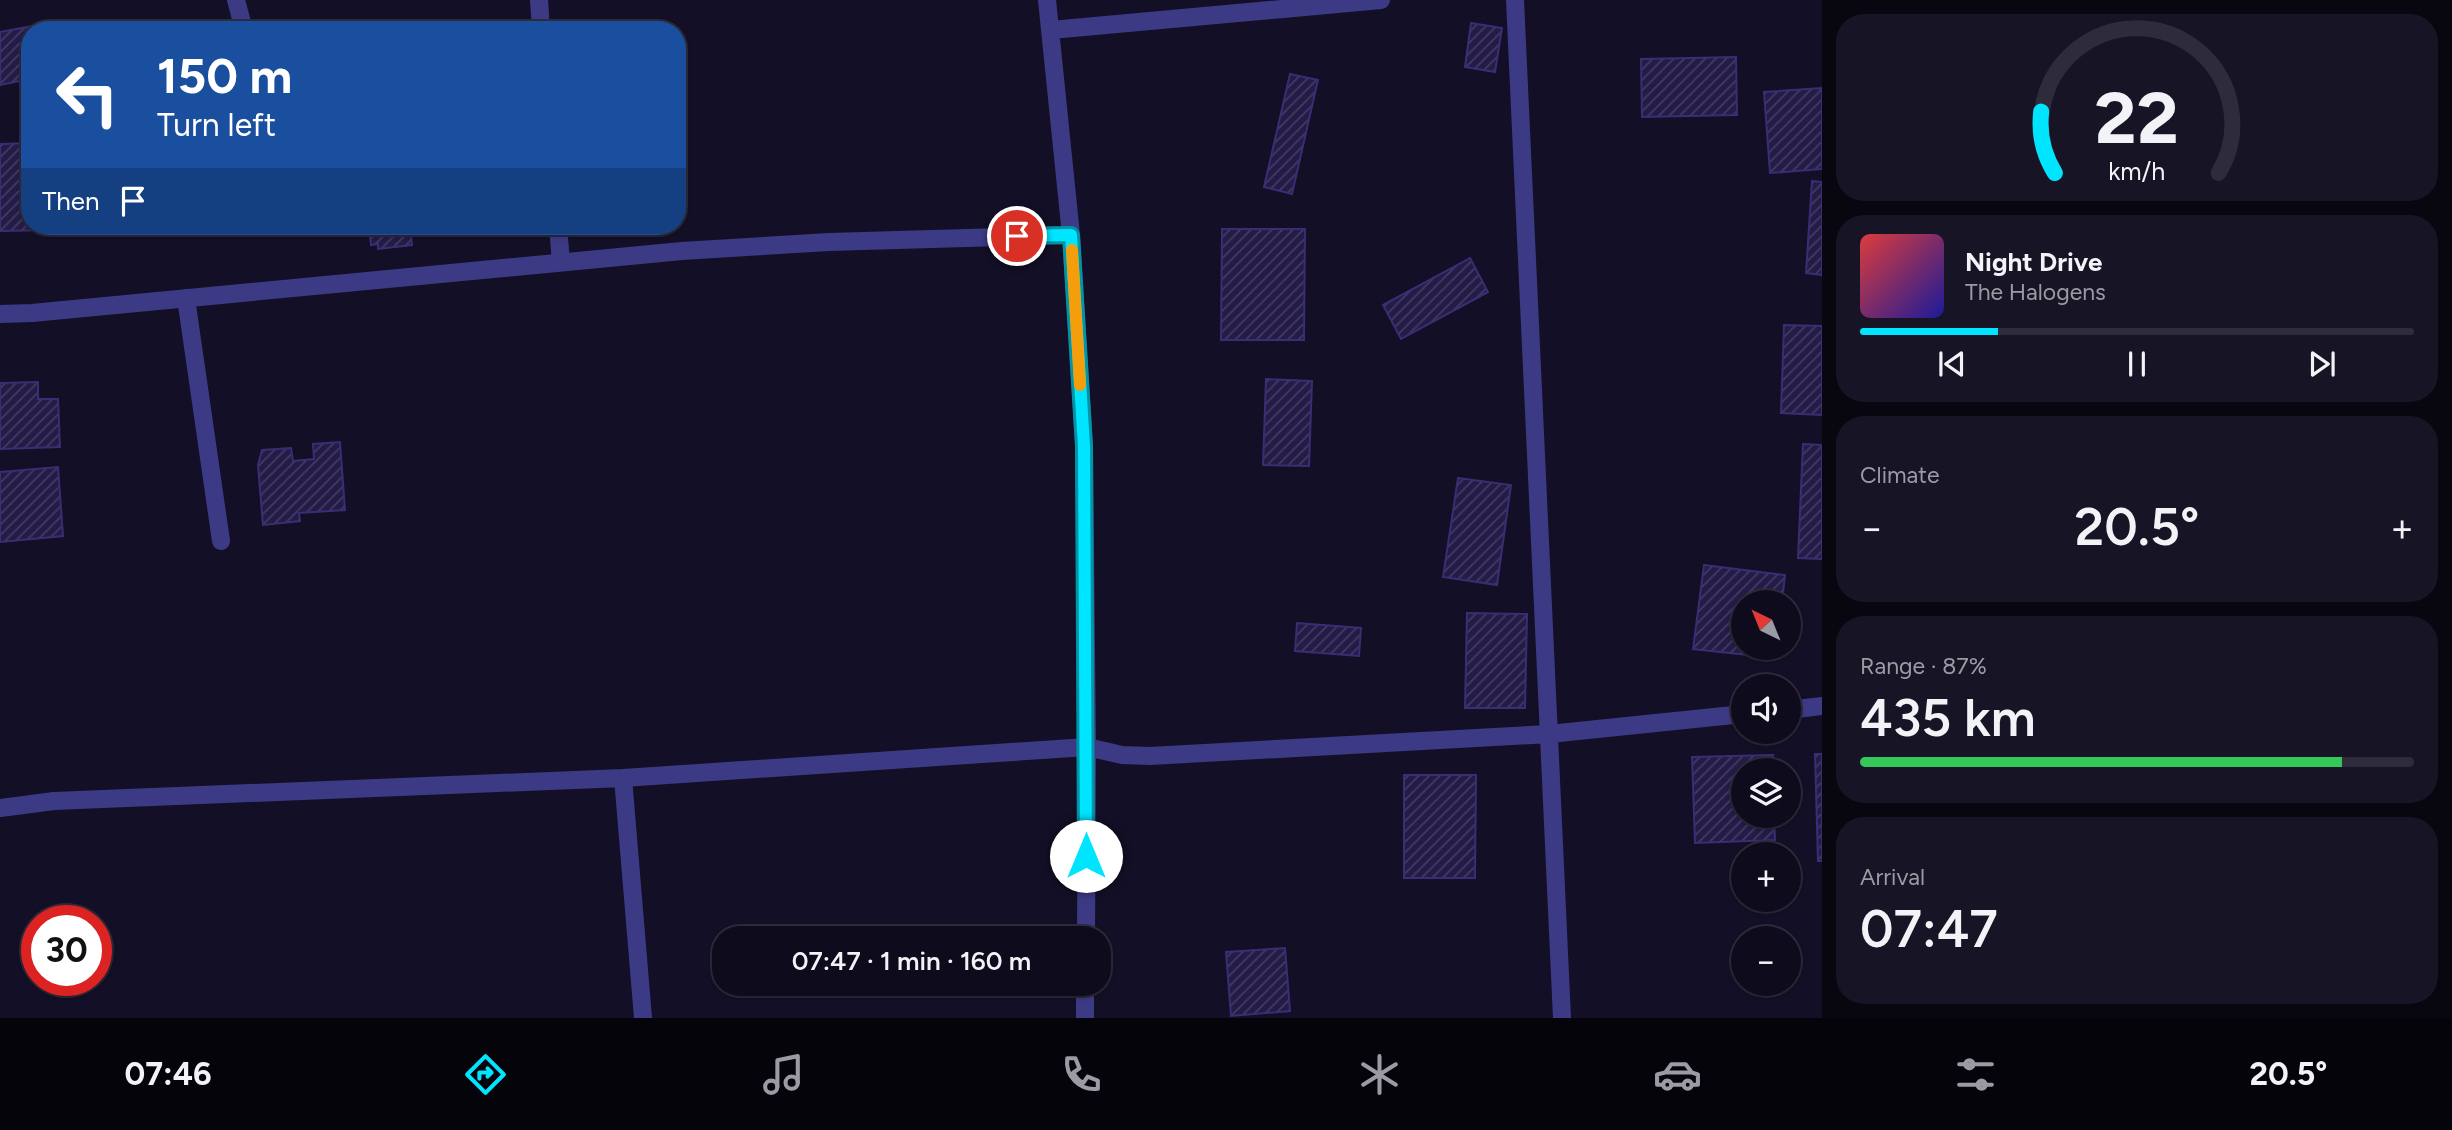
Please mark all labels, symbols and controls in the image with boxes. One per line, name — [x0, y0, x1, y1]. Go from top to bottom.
text: 150 m — [157, 46, 292, 105]
icon: left — [42, 49, 133, 140]
text: 22 — [2095, 75, 2179, 162]
text: Turn left — [157, 106, 276, 144]
text: km/h — [2108, 156, 2166, 186]
icon: arrive — [114, 182, 152, 220]
text: Then — [42, 185, 100, 217]
pin — [987, 206, 1047, 266]
icon: arrive — [998, 217, 1036, 255]
text: Night Drive — [1965, 246, 2102, 278]
text: The Halogens — [1965, 278, 2106, 306]
icon: previous — [1933, 345, 1971, 383]
icon: pause — [2118, 345, 2156, 383]
icon: next — [2303, 345, 2341, 383]
text: Climate — [1860, 461, 1939, 489]
text: 20.5° — [2075, 496, 2199, 558]
text: − — [1860, 505, 1884, 551]
text: + — [2390, 505, 2414, 551]
north arrow — [1731, 590, 1801, 660]
map controls — [1731, 590, 1801, 996]
text: Range · 87% — [1860, 652, 1987, 680]
button: sound — [1731, 674, 1801, 744]
text: 435 km — [1860, 687, 2036, 749]
button: layers — [1731, 758, 1801, 828]
position arrow — [1049, 819, 1123, 893]
button: + — [1731, 842, 1801, 912]
text: Arrival — [1860, 863, 1925, 891]
text: 07:47 — [1860, 898, 1998, 960]
speed limit sign: 30 — [21, 905, 112, 996]
button: − — [1731, 926, 1801, 996]
text: 07:47 · 1 min · 160 m — [792, 945, 1031, 977]
icon: directions — [461, 1050, 510, 1099]
icon: music — [759, 1050, 808, 1099]
icon: phone — [1057, 1050, 1106, 1099]
icon: climate — [1355, 1050, 1404, 1099]
icon: car — [1653, 1050, 1702, 1099]
icon: filters — [1951, 1050, 2000, 1099]
text: 07:46 — [125, 1055, 212, 1093]
text: 20.5° — [2250, 1055, 2327, 1093]

